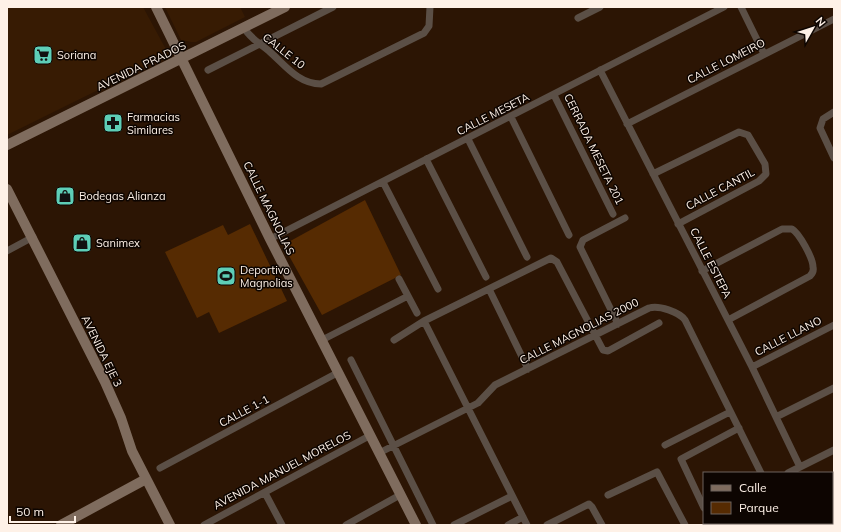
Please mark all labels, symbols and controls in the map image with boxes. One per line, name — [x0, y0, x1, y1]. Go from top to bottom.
north arrow — [793, 8, 833, 48]
text: N — [813, 14, 829, 29]
street label: CALLE 10 — [260, 30, 308, 72]
street label: CALLE LOMEIRO — [685, 35, 767, 87]
street label: AVENIDA PRADOS — [94, 38, 188, 94]
supermarket icon: Soriana — [32, 44, 54, 66]
place label: Soriana — [57, 48, 96, 62]
street label: CALLE MESETA — [454, 90, 532, 138]
street label: CERRADA MESETA 201 — [561, 91, 627, 207]
place label: Farmacias Similares — [127, 110, 180, 137]
pharmacy icon: Farmacias Similares — [102, 112, 124, 134]
street label: CALLE MAGNOLIAS — [240, 159, 298, 257]
street label: CALLE CANTIL — [683, 165, 757, 213]
shop icon: Bodegas Alianza — [54, 185, 76, 207]
place label: Bodegas Alianza — [79, 189, 166, 203]
street label: CALLE ESTEPA — [687, 225, 735, 301]
shop icon: Sanimex — [71, 232, 93, 254]
place label: Sanimex — [96, 236, 140, 250]
place label: Deportivo Magnolias — [240, 263, 293, 290]
sports icon: Deportivo Magnolias — [215, 265, 237, 287]
street label: CALLE MAGNOLIAS 2000 — [517, 295, 641, 367]
street label: AVENIDA EJE 3 — [79, 313, 125, 389]
street label: CALLE LLANO — [752, 313, 824, 359]
street label: CALLE 1-1 — [217, 392, 271, 430]
street label: AVENIDA MANUEL MORELOS — [211, 428, 353, 512]
legend — [703, 472, 833, 524]
text: Calle — [739, 480, 766, 495]
scale bar — [10, 498, 75, 524]
text: Parque — [739, 500, 779, 515]
text: 50 m — [16, 504, 44, 519]

